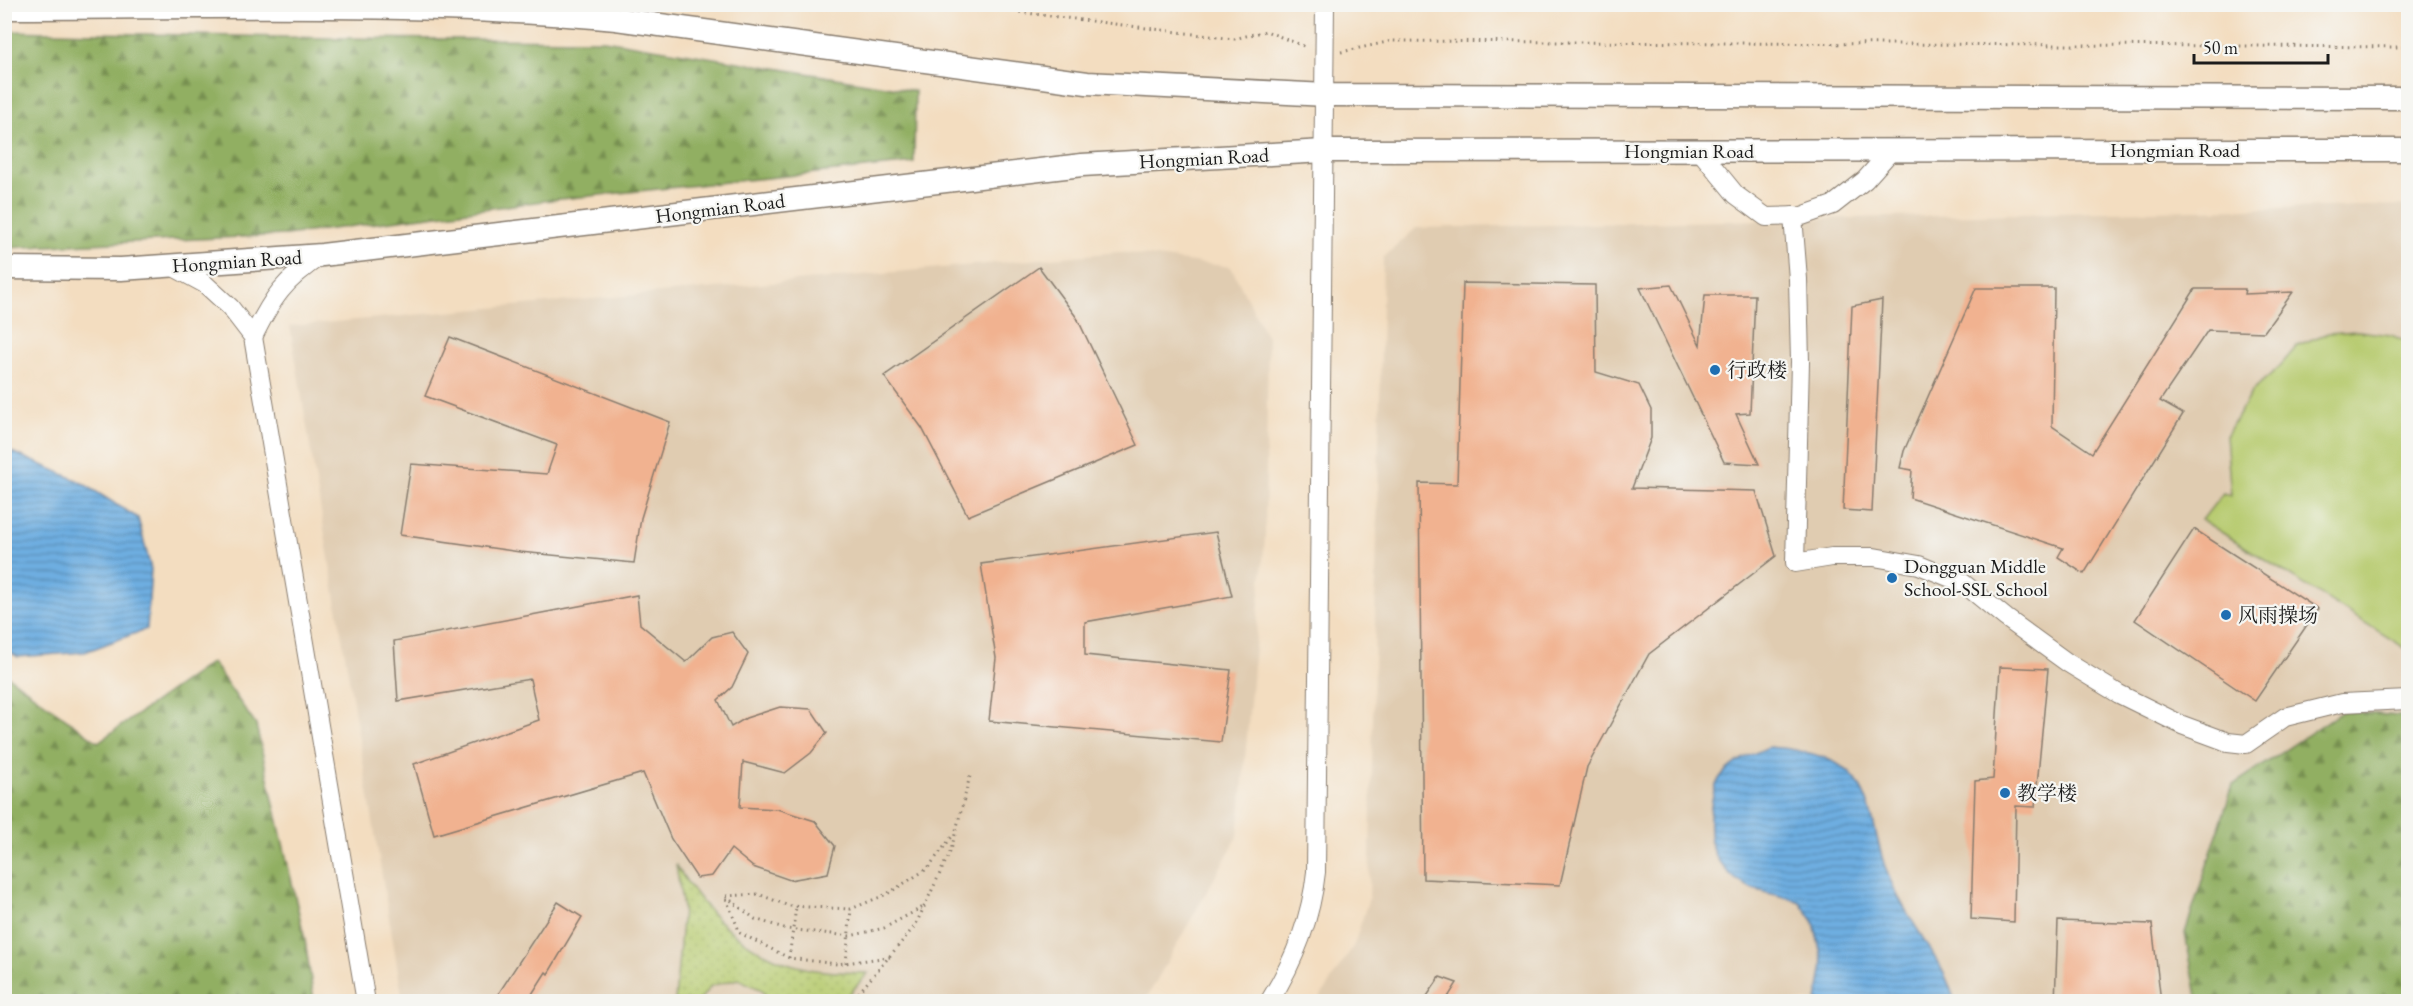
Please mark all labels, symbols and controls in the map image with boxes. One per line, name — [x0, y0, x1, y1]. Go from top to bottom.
scale bar — [2194, 27, 2328, 65]
text: 50 m — [2203, 36, 2238, 59]
street label: Hongmian Road — [2110, 137, 2241, 163]
street label: Hongmian Road — [1624, 138, 1755, 164]
street label: Hongmian Road — [1138, 142, 1271, 174]
street label: Hongmian Road — [654, 187, 787, 229]
street label: Hongmian Road — [171, 243, 304, 279]
place label: 行政楼 — [1727, 357, 1787, 383]
marker: 行政楼 — [1708, 363, 1722, 377]
place label: Dongguan Middle School-SSL School — [1904, 553, 2048, 602]
marker: Dongguan Middle School-SSL School — [1885, 571, 1899, 585]
place label: 风雨操场 — [2238, 602, 2318, 628]
marker: 风雨操场 — [2219, 608, 2233, 622]
place label: 教学楼 — [2017, 780, 2077, 806]
marker: 教学楼 — [1998, 786, 2012, 800]

